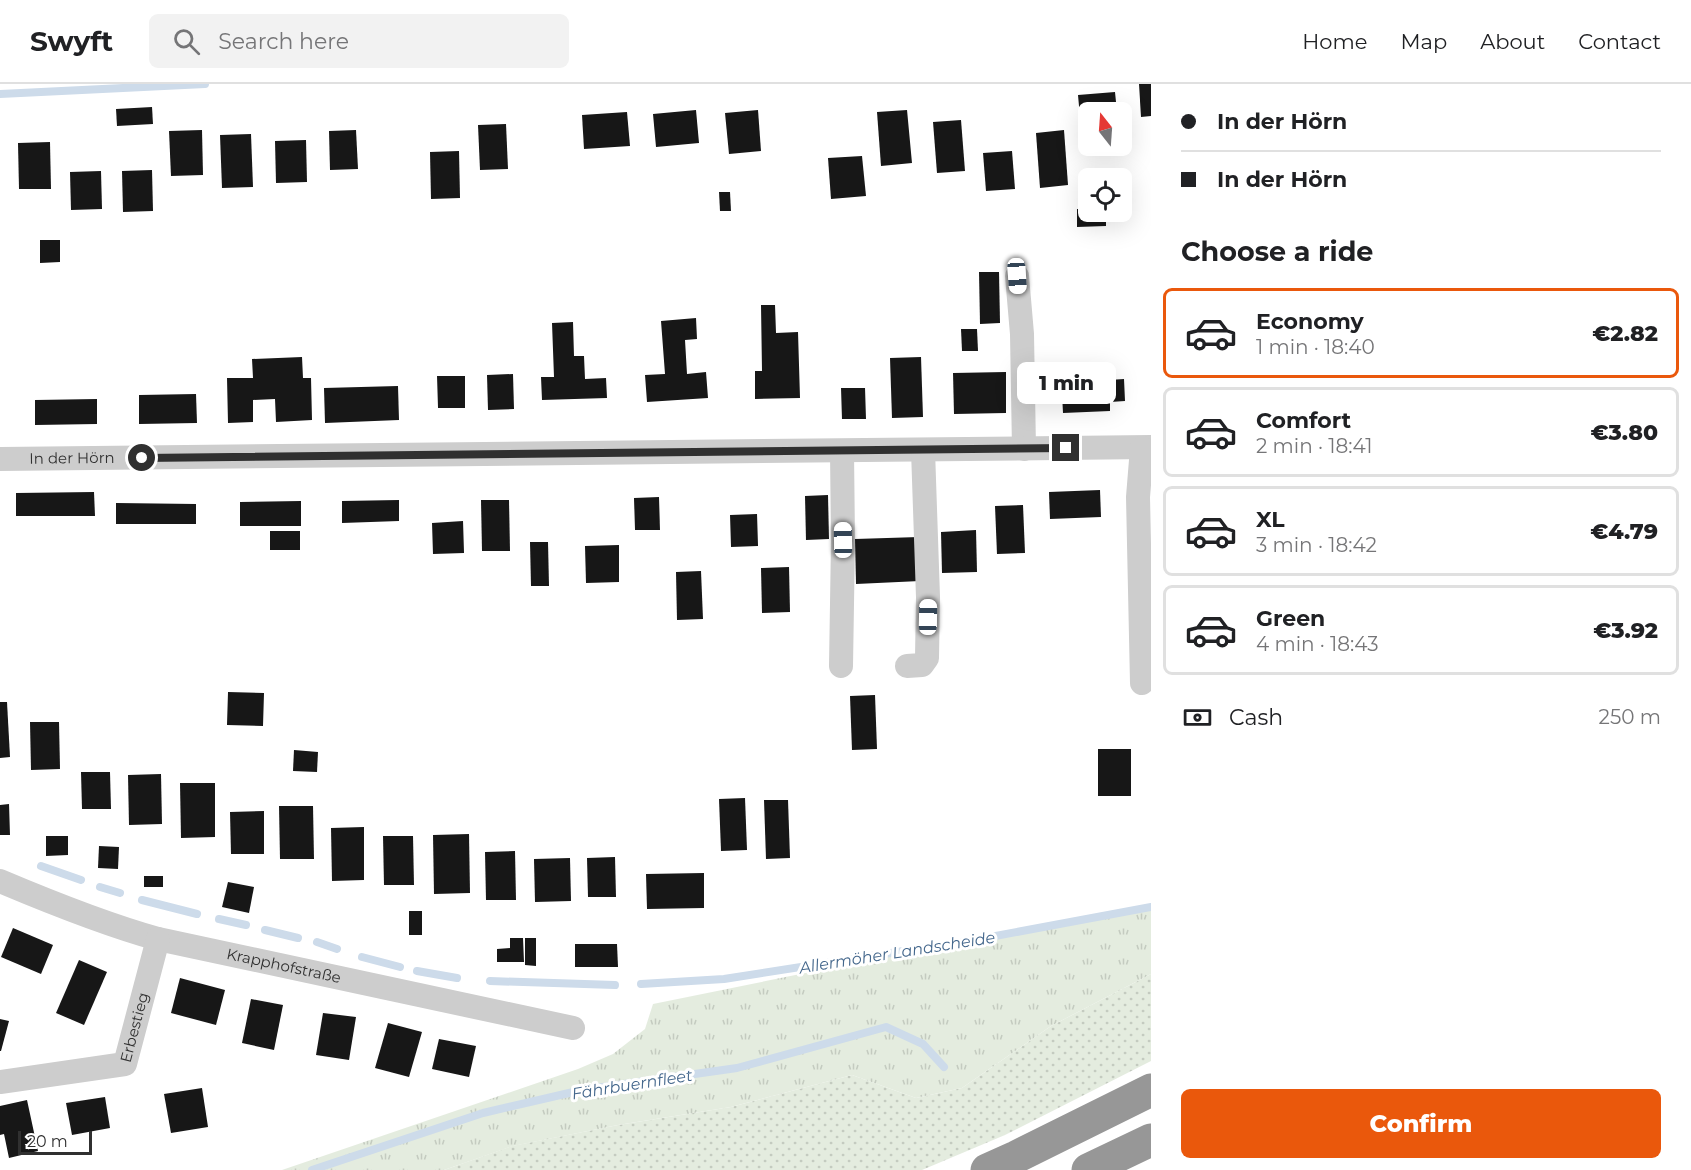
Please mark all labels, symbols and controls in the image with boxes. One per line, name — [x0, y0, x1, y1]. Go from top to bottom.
search box — [149, 14, 569, 68]
text: Swyft — [30, 24, 113, 58]
icon: search — [170, 25, 203, 58]
text: Search here — [218, 28, 349, 55]
text: Home — [1302, 29, 1367, 54]
text: Map — [1400, 29, 1447, 54]
text: About — [1480, 29, 1545, 54]
text: Contact — [1578, 29, 1661, 54]
north arrow — [1078, 102, 1132, 156]
map controls — [1078, 102, 1132, 222]
text: In der Hörn — [1217, 108, 1347, 135]
text: In der Hörn — [1217, 166, 1347, 193]
button: locate — [1078, 168, 1132, 222]
text: Choose a ride — [1181, 235, 1373, 268]
car — [1007, 257, 1027, 295]
icon: car — [1184, 306, 1238, 360]
text: Economy — [1256, 308, 1364, 335]
text: €2.82 — [1592, 320, 1658, 347]
text: 1 min · 18:40 — [1256, 335, 1375, 359]
callout: 1 min — [1016, 361, 1116, 403]
text: 1 min — [1039, 371, 1094, 395]
icon: car — [1184, 405, 1238, 459]
text: Comfort — [1256, 407, 1351, 434]
text: €3.80 — [1590, 419, 1658, 446]
route end — [1052, 434, 1079, 461]
text: 2 min · 18:41 — [1256, 434, 1372, 458]
route start — [128, 444, 155, 471]
street label: In der Hörn — [29, 448, 115, 468]
icon: car — [1184, 504, 1238, 558]
text: XL — [1256, 506, 1285, 533]
text: €4.79 — [1590, 518, 1658, 545]
car — [834, 522, 852, 558]
text: 3 min · 18:42 — [1256, 533, 1377, 557]
car — [919, 599, 937, 635]
icon: car — [1184, 603, 1238, 657]
text: Green — [1256, 605, 1325, 632]
text: €3.92 — [1593, 617, 1658, 644]
text: 4 min · 18:43 — [1256, 632, 1379, 656]
icon: cash — [1181, 701, 1214, 734]
text: Cash — [1229, 704, 1283, 731]
text: 250 m — [1599, 705, 1661, 729]
water label: Allermöher Landscheide — [797, 928, 996, 978]
street label: Krapphofstraße — [225, 944, 343, 987]
street label: Erbestieg — [116, 990, 153, 1065]
water label: Fährbuernfleet — [570, 1066, 694, 1103]
button: Confirm — [1181, 1089, 1661, 1158]
scale bar — [18, 1128, 92, 1156]
text: 20 m — [27, 1132, 68, 1151]

